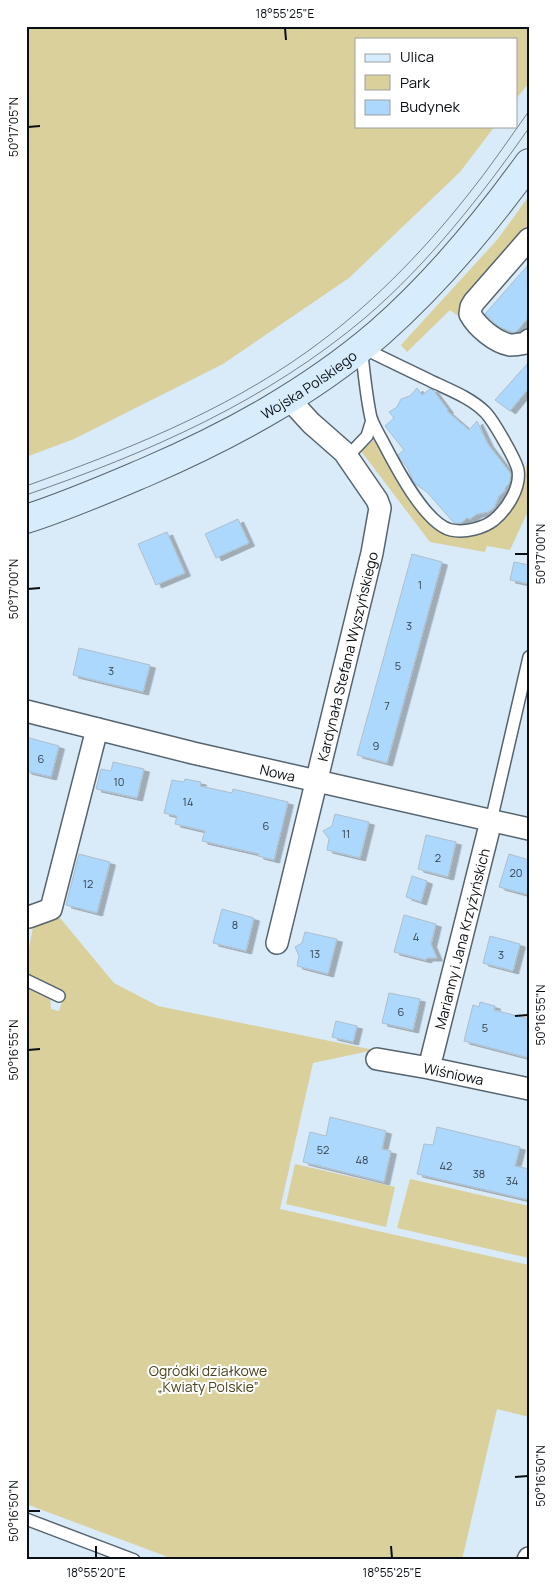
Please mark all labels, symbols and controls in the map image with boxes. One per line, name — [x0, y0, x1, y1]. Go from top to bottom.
text: 18°55'25"E — [256, 5, 315, 22]
legend — [355, 38, 518, 128]
text: Ulica — [400, 46, 434, 67]
text: Park — [400, 72, 430, 93]
text: Budynek — [400, 96, 461, 117]
text: 50°17'05"N — [5, 97, 22, 157]
street label: Wojska Polskiego — [257, 345, 360, 423]
text: 50°17'00"N — [532, 524, 549, 584]
street label: Kardynała Stefana Wyszyńskiego — [312, 550, 382, 763]
text: 50°17'00"N — [5, 559, 22, 619]
house number: 1 — [418, 577, 422, 592]
house number: 3 — [406, 618, 412, 633]
house number: 5 — [395, 658, 401, 673]
house number: 3 — [108, 663, 114, 678]
house number: 7 — [384, 698, 390, 713]
house number: 9 — [373, 738, 380, 753]
house number: 6 — [38, 751, 45, 766]
street label: Nowa — [258, 759, 297, 785]
house number: 10 — [113, 774, 125, 789]
house number: 14 — [183, 794, 193, 809]
house number: 6 — [263, 818, 270, 833]
house number: 11 — [342, 826, 350, 841]
street label: Marianny i Jana Krzyżyńskich — [430, 846, 493, 1031]
house number: 2 — [435, 850, 441, 865]
house number: 20 — [510, 865, 522, 880]
house number: 12 — [83, 876, 93, 891]
house number: 8 — [232, 917, 238, 932]
house number: 4 — [413, 929, 419, 944]
house number: 13 — [310, 946, 320, 961]
house number: 3 — [498, 947, 504, 962]
text: 50°16'55"N — [532, 984, 549, 1046]
house number: 6 — [398, 1004, 405, 1019]
text: 50°16'55"N — [5, 1019, 22, 1081]
house number: 5 — [482, 1020, 488, 1035]
street label: Wiśniowa — [422, 1058, 486, 1089]
house number: 52 — [317, 1142, 329, 1157]
house number: 48 — [356, 1152, 368, 1167]
house number: 42 — [440, 1158, 452, 1173]
house number: 38 — [473, 1166, 485, 1181]
house number: 34 — [506, 1173, 518, 1188]
park label: Ogródki działkowe „Kwiaty Polskie” — [149, 1361, 267, 1396]
text: 50°16'50"N — [532, 1445, 549, 1507]
text: 50°16'50"N — [5, 1480, 22, 1542]
text: 18°55'20"E — [66, 1564, 126, 1581]
text: 18°55'25"E — [363, 1564, 422, 1581]

